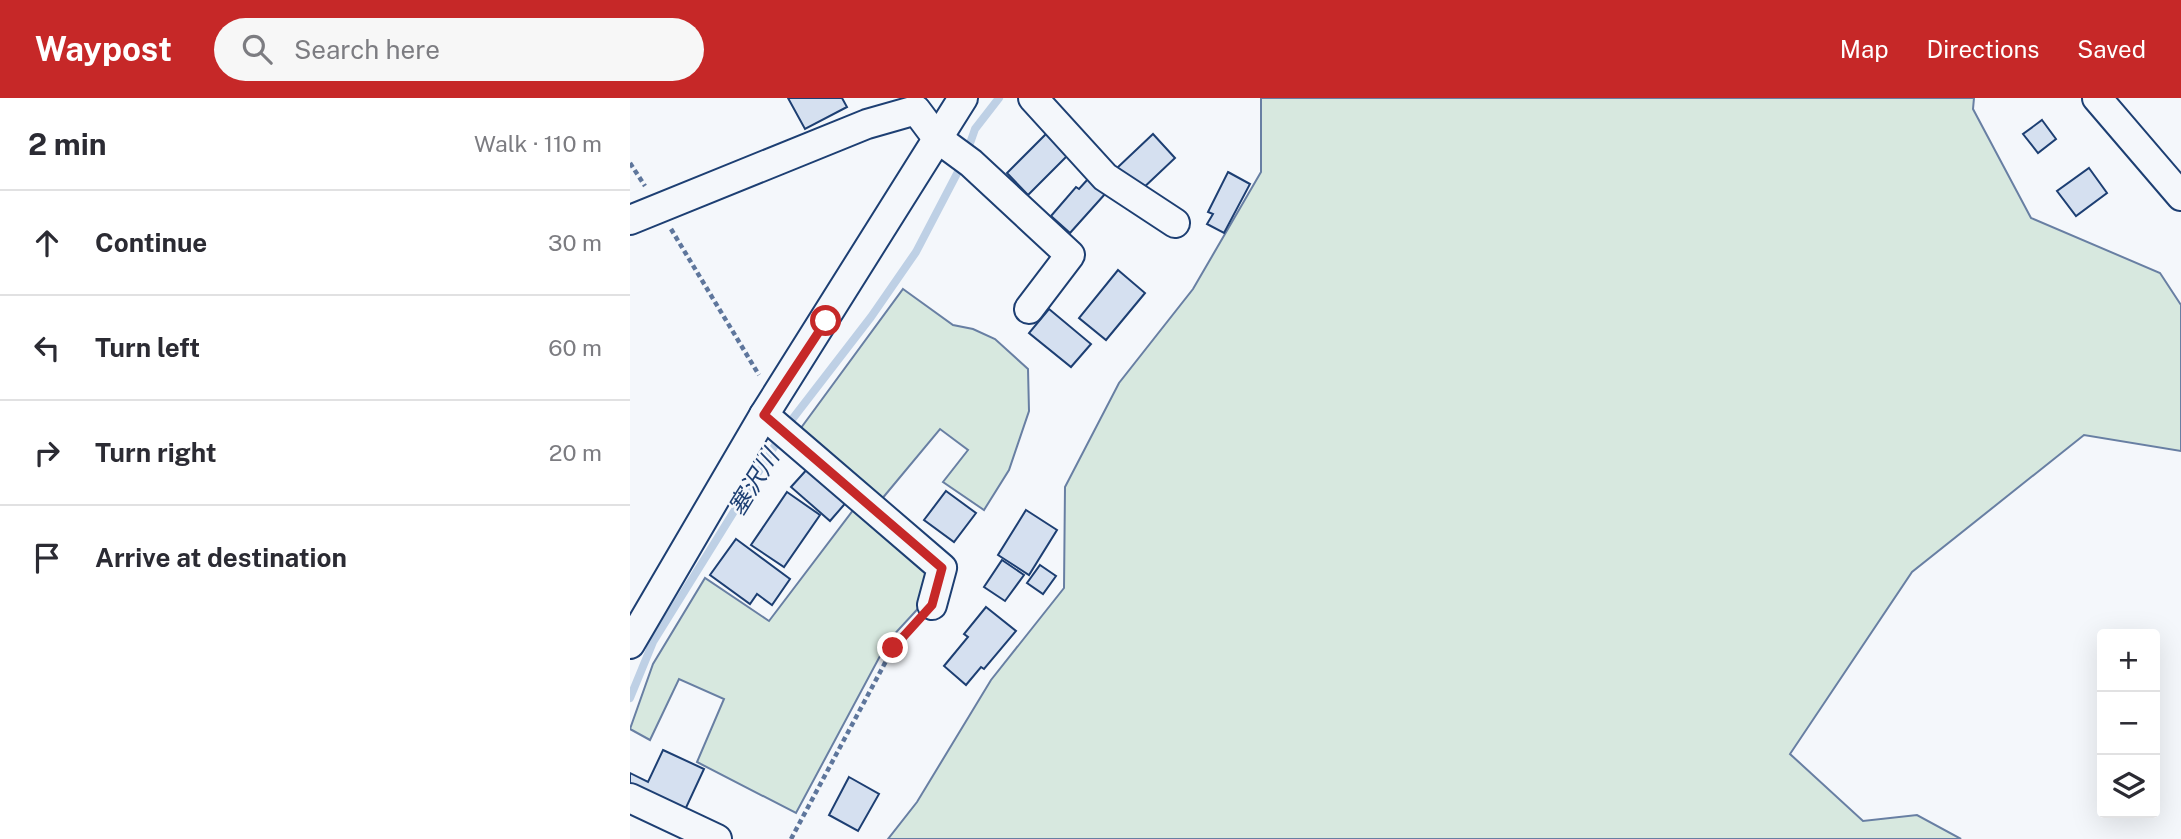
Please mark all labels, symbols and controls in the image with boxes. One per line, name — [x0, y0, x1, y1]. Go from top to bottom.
search box — [214, 18, 704, 81]
text: Waypost — [35, 30, 172, 68]
icon: search — [238, 30, 276, 68]
text: Search here — [294, 34, 440, 65]
text: Map — [1840, 35, 1889, 63]
text: Directions — [1927, 35, 2039, 63]
text: Saved — [2077, 35, 2146, 63]
text: 2 min — [28, 126, 107, 162]
text: Walk · 110 m — [474, 130, 602, 157]
icon: ahead — [28, 224, 66, 262]
text: Continue — [95, 227, 207, 258]
text: 30 m — [548, 229, 602, 256]
route start — [810, 305, 841, 336]
icon: left — [28, 329, 66, 367]
text: Turn left — [95, 332, 200, 363]
text: 60 m — [548, 334, 602, 361]
icon: right — [28, 434, 66, 472]
text: Turn right — [95, 437, 217, 468]
text: 20 m — [549, 439, 602, 466]
water label: 塞沢川 — [722, 442, 786, 520]
icon: arrive — [28, 539, 66, 577]
text: Arrive at destination — [95, 542, 347, 573]
map controls — [2097, 629, 2160, 818]
button: + — [2097, 629, 2160, 692]
route end — [877, 632, 908, 663]
button: − — [2097, 692, 2160, 755]
button: layers — [2097, 755, 2160, 818]

